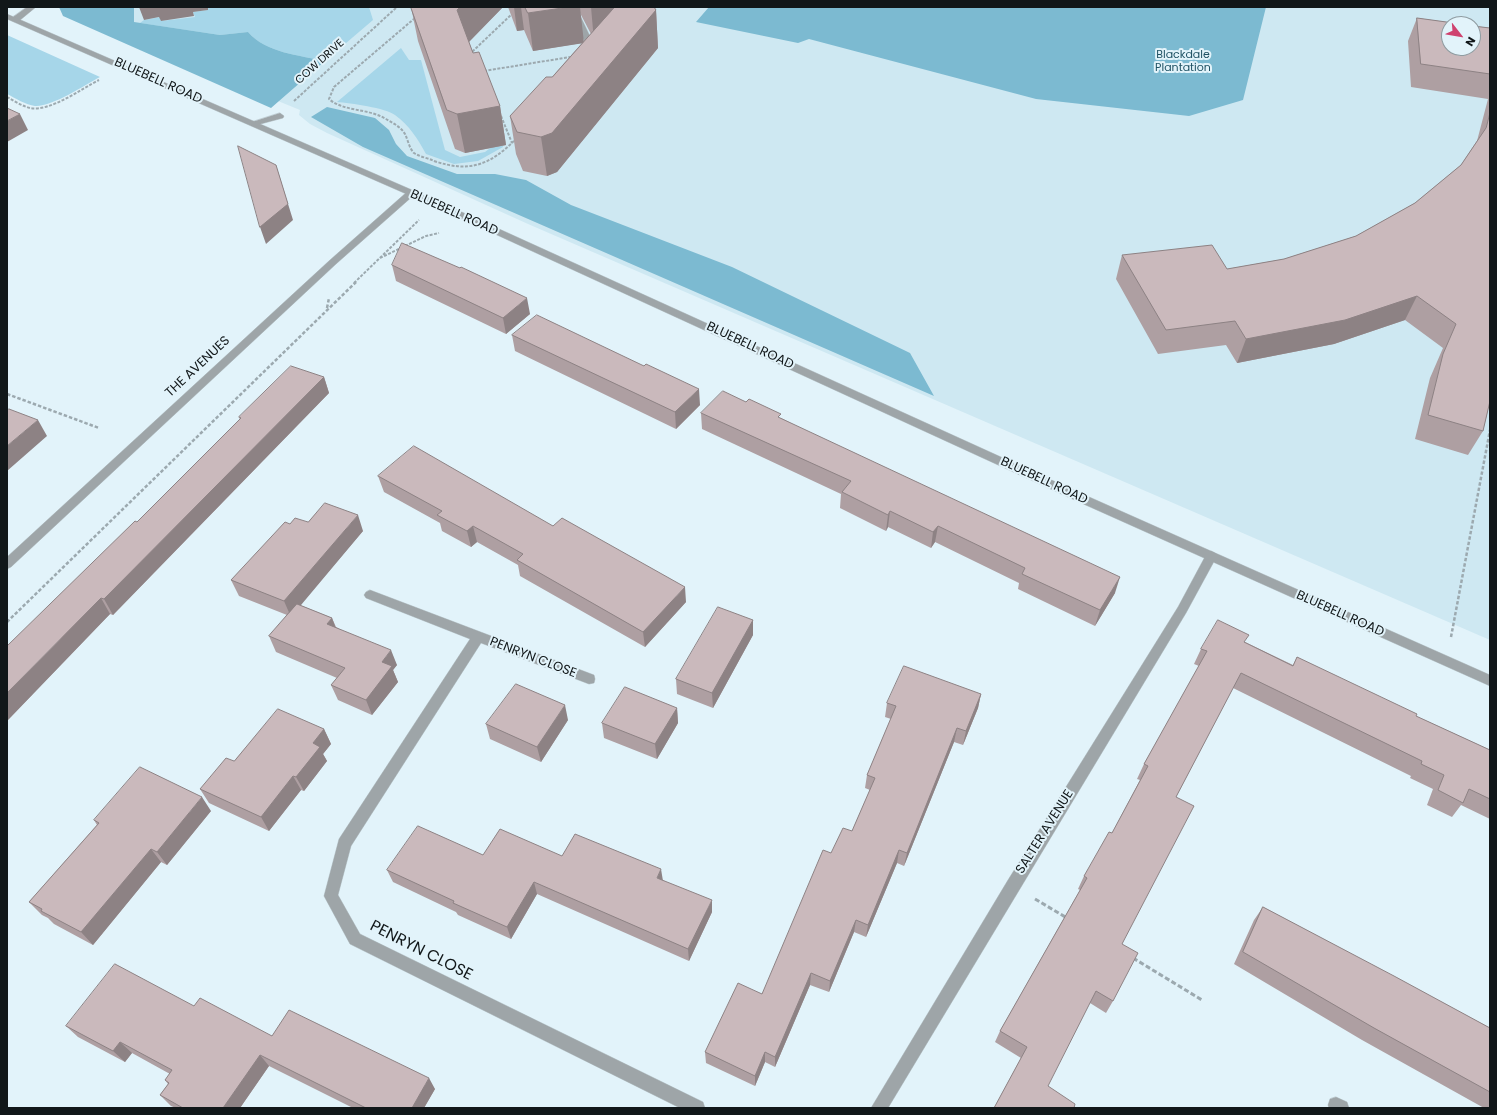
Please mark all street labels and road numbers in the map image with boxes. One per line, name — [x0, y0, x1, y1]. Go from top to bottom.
street label: COW DRIVE — [293, 37, 347, 87]
street label: BLUEBELL ROAD — [112, 55, 204, 107]
street label: BLUEBELL ROAD — [408, 187, 500, 239]
street label: BLUEBELL ROAD — [704, 319, 796, 373]
street label: THE AVENUES — [162, 333, 234, 401]
street label: BLUEBELL ROAD — [998, 454, 1090, 508]
street label: BLUEBELL ROAD — [1294, 588, 1386, 640]
street label: PENRYN CLOSE — [487, 634, 579, 682]
street label: SALTER AVENUE — [1013, 787, 1077, 877]
street label: PENRYN CLOSE — [366, 917, 476, 985]

